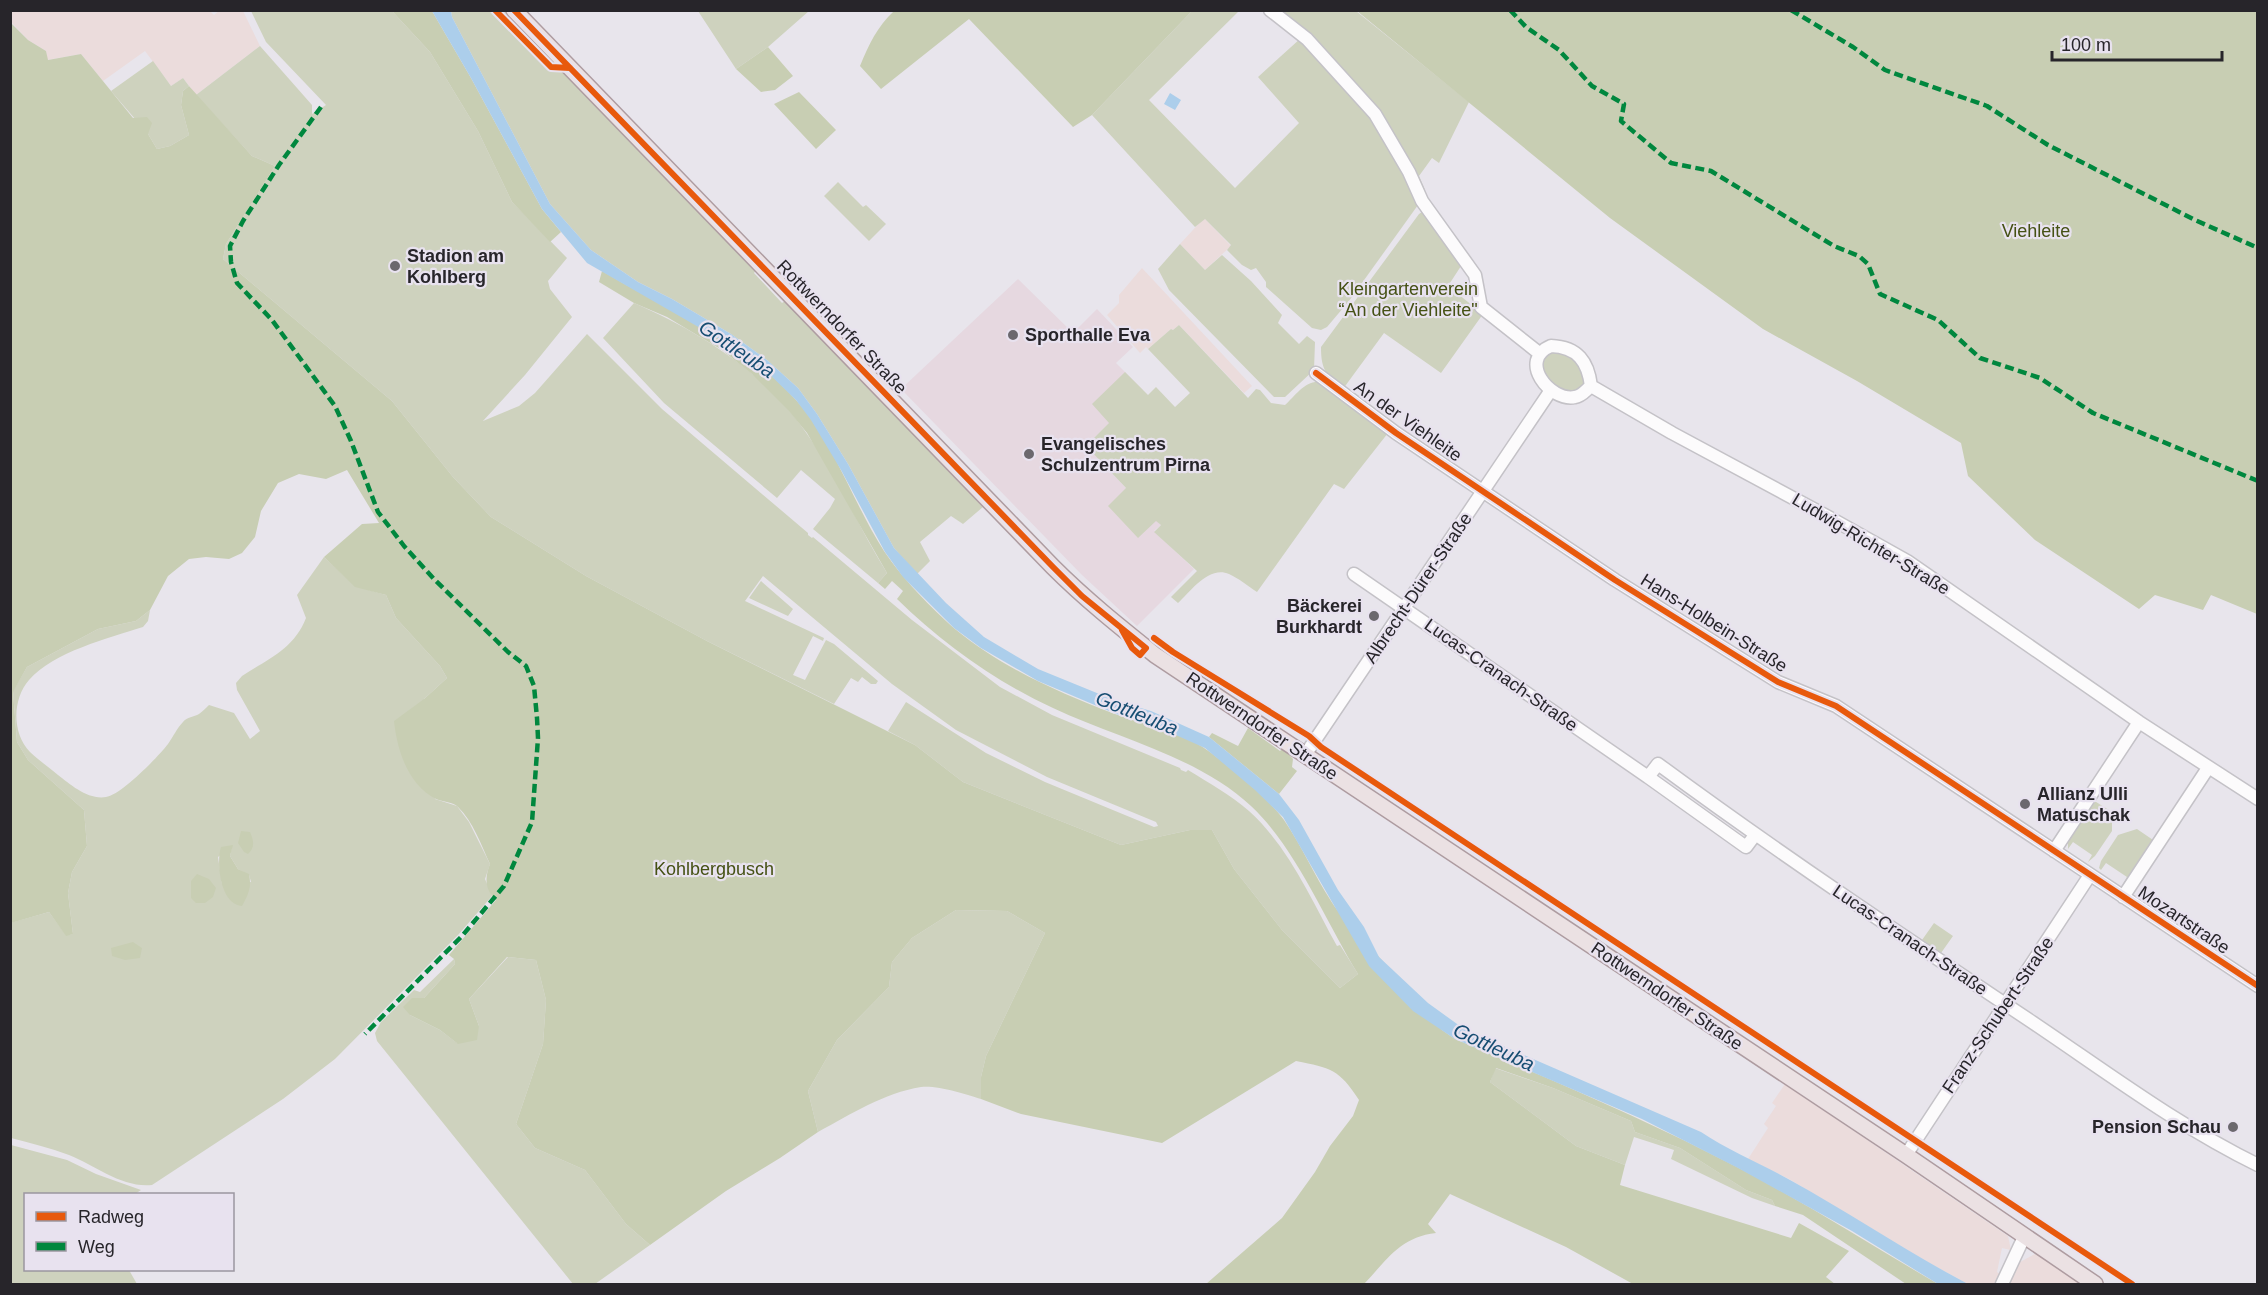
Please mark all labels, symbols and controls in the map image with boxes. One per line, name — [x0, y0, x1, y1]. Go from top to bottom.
scale bar — [2052, 24, 2222, 62]
text: 100 m — [2061, 35, 2111, 55]
park label: Viehleite — [2002, 221, 2070, 241]
place label: Stadion am Kohlberg — [407, 246, 504, 287]
street label: Rottwerndorfer Straße — [773, 256, 911, 398]
marker: Stadion am Kohlberg — [388, 259, 402, 273]
park label: Kleingartenverein “An der Viehleite" — [1338, 279, 1478, 320]
water label: Gottleuba — [695, 316, 779, 382]
place label: Sporthalle Eva — [1025, 325, 1151, 345]
marker: Sporthalle Eva — [1006, 328, 1020, 342]
street label: An der Viehleite — [1350, 376, 1466, 466]
place label: Evangelisches Schulzentrum Pirna — [1041, 434, 1211, 475]
marker: Evangelisches Schulzentrum Pirna — [1022, 447, 1036, 461]
street label: Ludwig-Richter-Straße — [1789, 489, 1953, 599]
street label: Albrecht-Dürer-Straße — [1360, 509, 1476, 667]
street label: Hans-Holbein-Straße — [1637, 570, 1791, 676]
place label: Bäckerei Burkhardt — [1276, 596, 1362, 637]
marker: Bäckerei Burkhardt — [1367, 609, 1381, 623]
street label: Lucas-Cranach-Straße — [1421, 615, 1581, 735]
street label: Rottwerndorfer Straße — [1183, 668, 1341, 784]
water label: Gottleuba — [1093, 687, 1181, 739]
place label: Allianz Ulli Matuschak — [2037, 784, 2131, 825]
marker: Allianz Ulli Matuschak — [2018, 797, 2032, 811]
park label: Kohlbergbusch — [654, 859, 774, 879]
street label: Lucas-Cranach-Straße — [1829, 881, 1991, 999]
street label: Mozartstraße — [2134, 882, 2234, 958]
street label: Franz-Schubert-Straße — [1938, 933, 2058, 1097]
street label: Rottwerndorfer Straße — [1588, 938, 1746, 1054]
water label: Gottleuba — [1450, 1019, 1538, 1075]
place label: Pension Schau — [2092, 1117, 2221, 1137]
marker: Pension Schau — [2226, 1120, 2240, 1134]
legend — [24, 1193, 234, 1271]
text: Radweg — [78, 1207, 144, 1227]
text: Weg — [78, 1237, 115, 1257]

